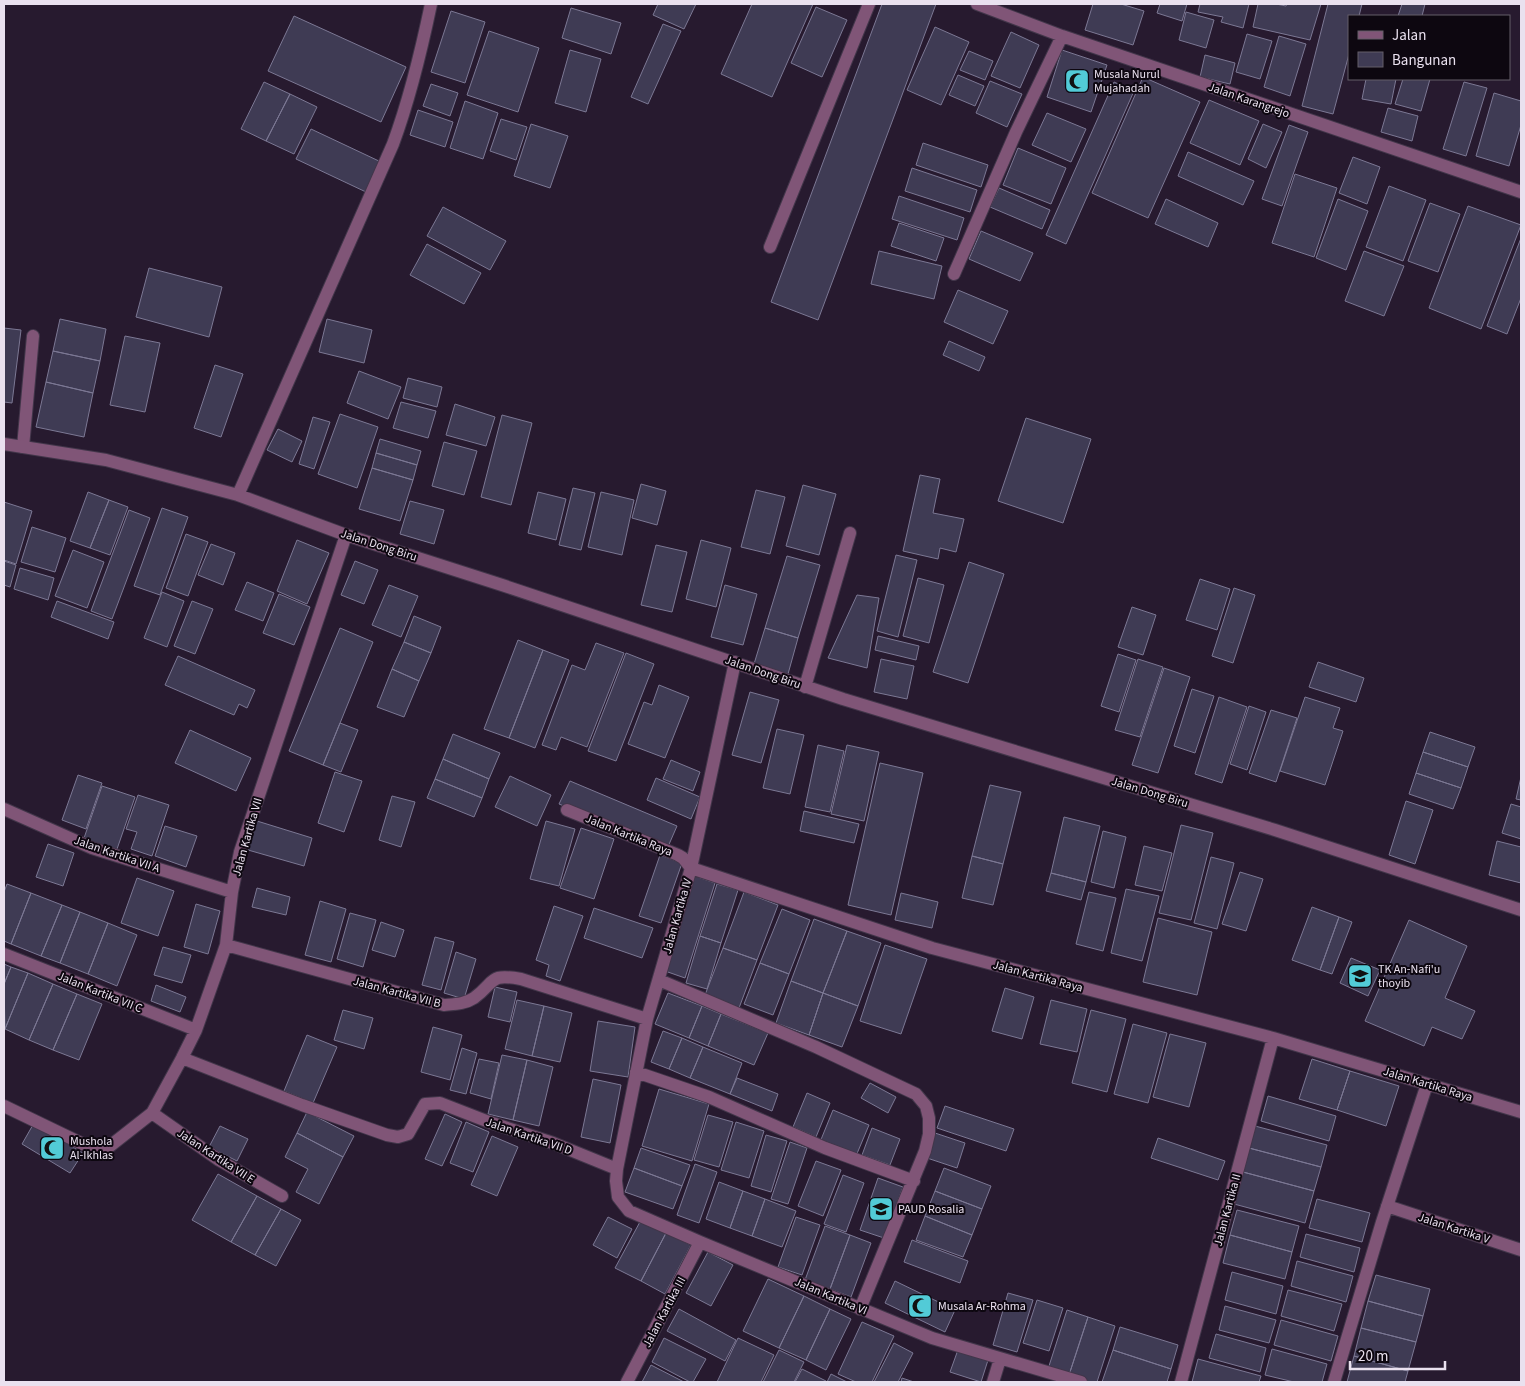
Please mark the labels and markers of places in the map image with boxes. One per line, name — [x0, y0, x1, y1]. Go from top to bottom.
place label: Musala Nurul Mujahadah — [1094, 66, 1160, 97]
mosque icon: Musala Nurul Mujahadah — [1064, 68, 1090, 94]
place label: TK An-Nafi'u thoyib — [1378, 961, 1440, 992]
school or university icon: TK An-Nafi'u thoyib — [1347, 963, 1373, 989]
place label: Mushola Al-Ikhlas — [70, 1133, 113, 1164]
mosque icon: Mushola Al-Ikhlas — [39, 1135, 65, 1161]
school or university icon: PAUD Rosalia — [868, 1196, 894, 1222]
place label: PAUD Rosalia — [898, 1201, 964, 1218]
mosque icon: Musala Ar-Rohma — [907, 1293, 933, 1319]
place label: Musala Ar-Rohma — [938, 1298, 1026, 1315]

